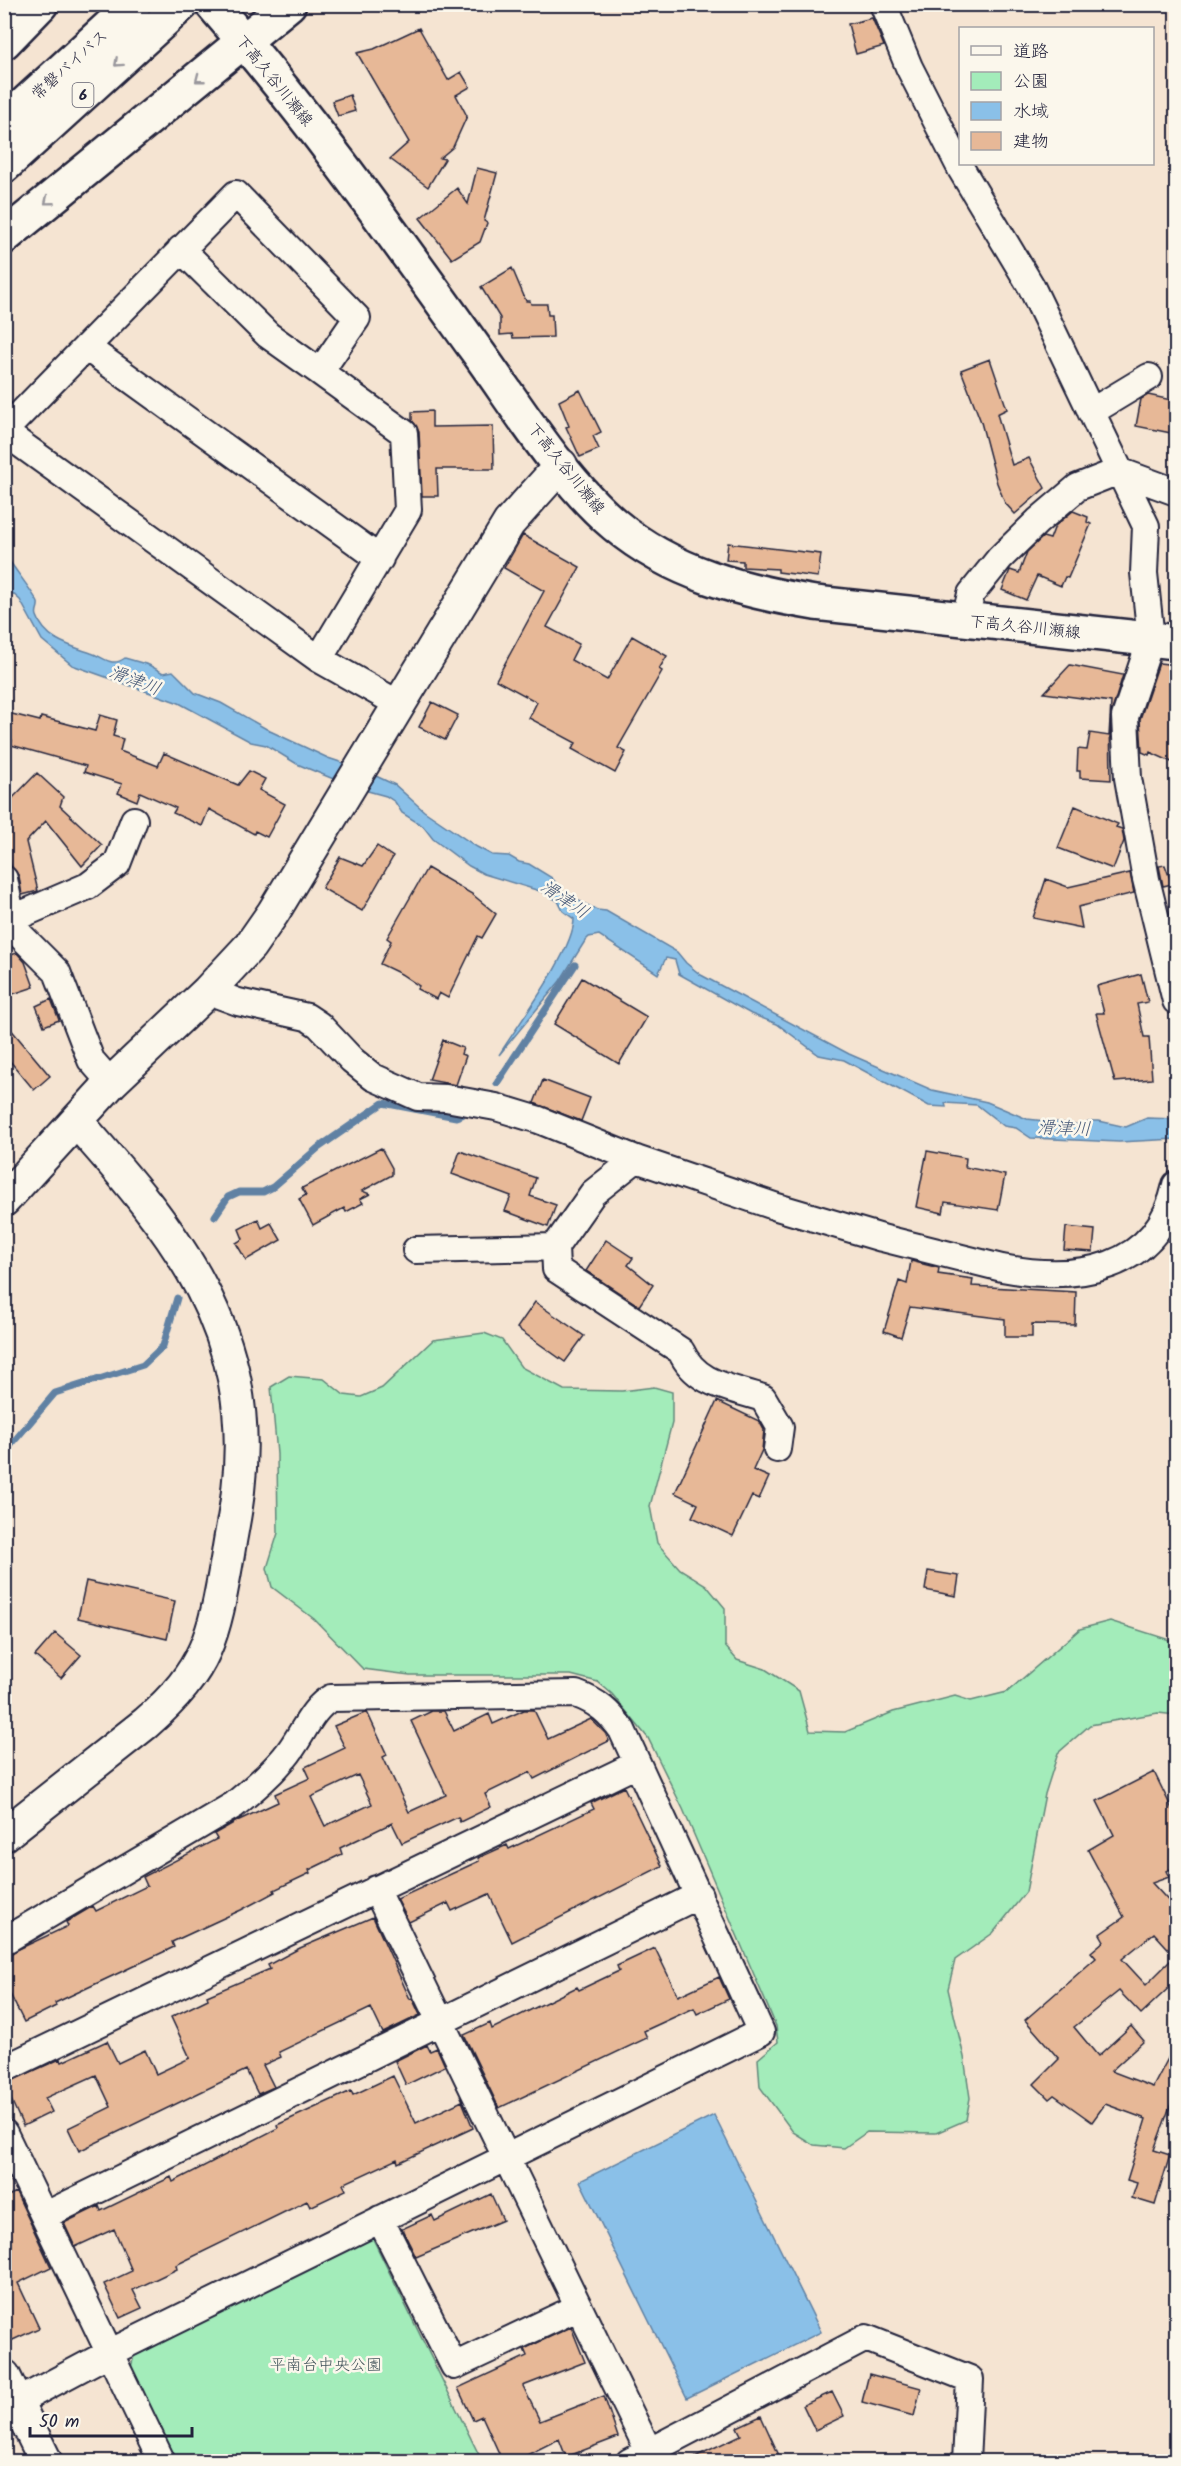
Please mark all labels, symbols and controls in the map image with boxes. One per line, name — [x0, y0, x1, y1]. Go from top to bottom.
street label: 常磐バイパス — [26, 24, 114, 106]
legend — [959, 27, 1154, 165]
street label: 下高久谷川瀬線 — [229, 30, 319, 132]
text: 道路 — [1013, 38, 1049, 67]
one-way arrow — [114, 56, 125, 67]
text: 公園 — [1013, 68, 1049, 97]
one-way arrow — [195, 71, 206, 82]
road number: 6 — [72, 83, 94, 107]
text: 水域 — [1013, 98, 1049, 127]
text: 建物 — [1013, 128, 1049, 157]
one-way arrow — [44, 194, 55, 205]
street label: 下高久谷川瀬線 — [521, 418, 611, 520]
street label: 下高久谷川瀬線 — [968, 609, 1082, 646]
water label: 滑津川 — [104, 658, 165, 705]
water label: 滑津川 — [534, 873, 595, 927]
water label: 滑津川 — [1036, 1114, 1091, 1145]
park label: 平南台中央公園 — [270, 2353, 382, 2378]
scale bar — [30, 2400, 192, 2438]
text: 50 m — [39, 2408, 79, 2437]

